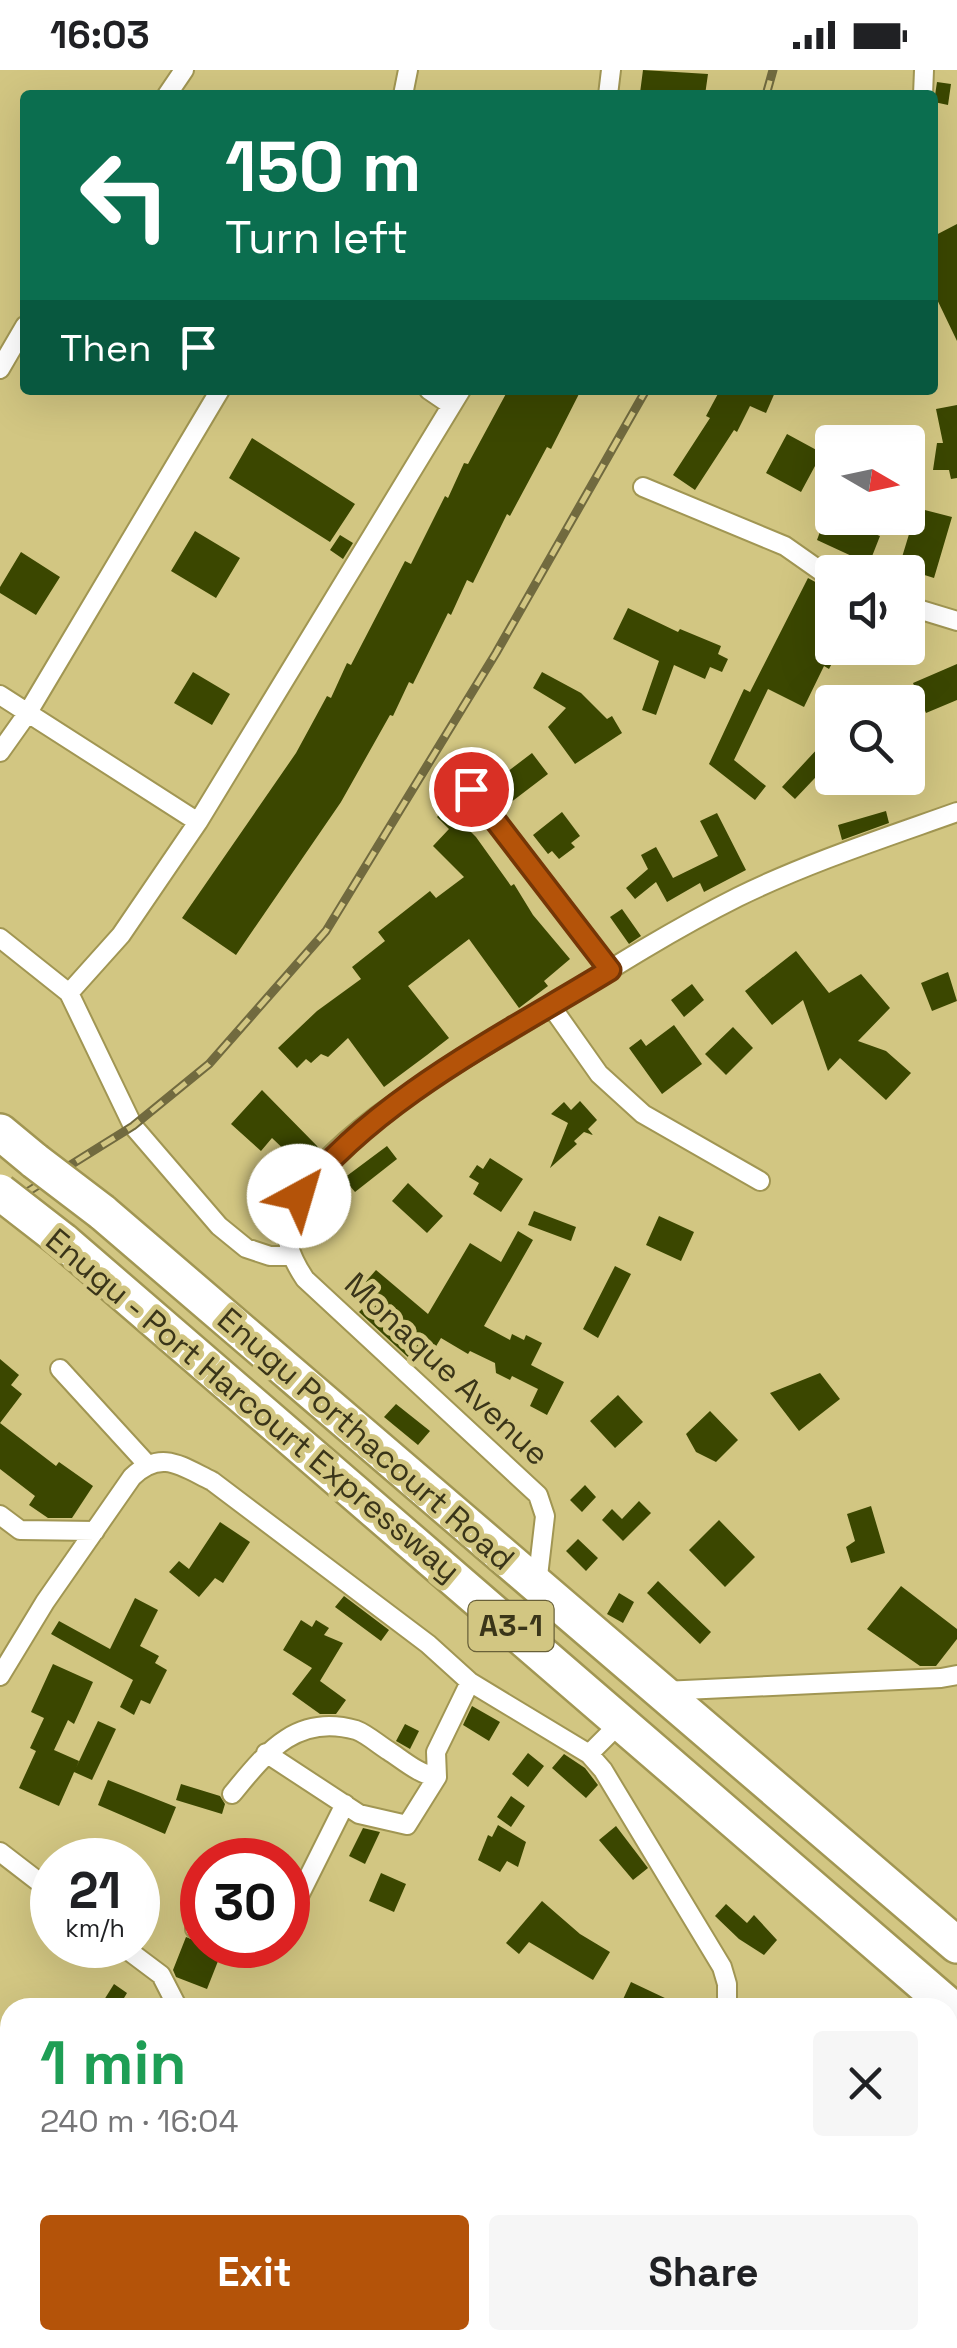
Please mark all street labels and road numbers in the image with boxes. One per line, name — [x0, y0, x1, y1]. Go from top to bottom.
street label: Enugu - Port Harcourt Expressway — [38, 1220, 468, 1590]
street label: Monaque Avenue — [336, 1264, 558, 1474]
street label: Enugu Porthacourt Road — [209, 1299, 523, 1579]
road number: A3-1 — [468, 1601, 554, 1651]

